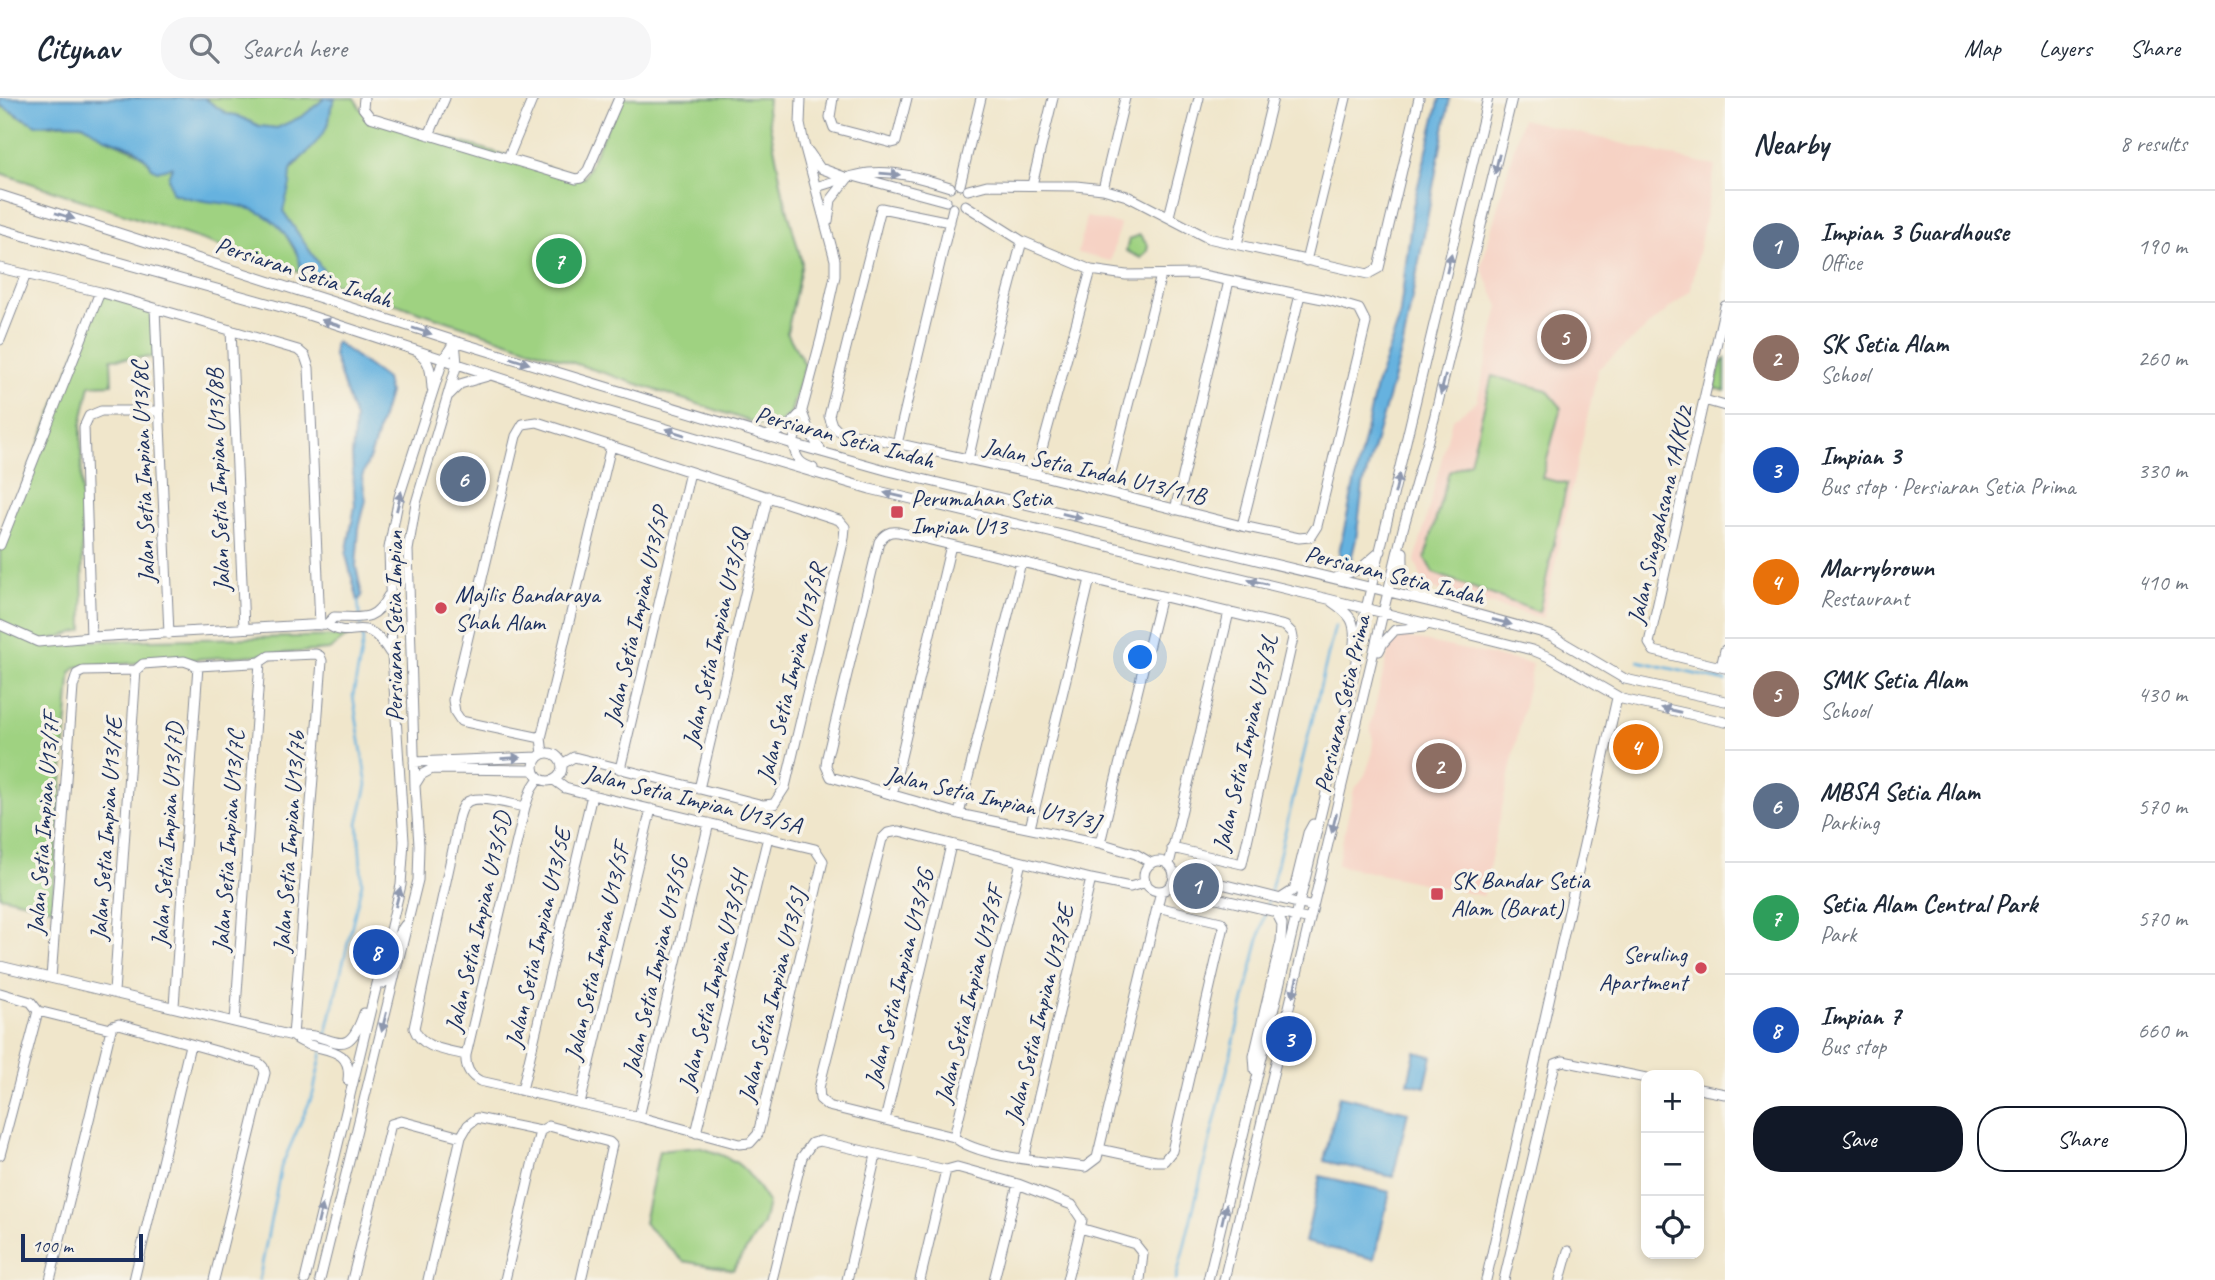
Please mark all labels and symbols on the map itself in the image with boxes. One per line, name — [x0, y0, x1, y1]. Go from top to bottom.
one-way arrow — [1491, 154, 1502, 176]
one-way arrow — [879, 169, 901, 180]
one-way arrow — [55, 211, 76, 222]
street label: Persiaran Setia Indah — [212, 229, 397, 315]
pin: 7 — [536, 235, 582, 287]
one-way arrow — [1444, 252, 1455, 274]
pin: 5 — [1541, 311, 1587, 363]
one-way arrow — [321, 317, 342, 328]
one-way arrow — [411, 326, 432, 336]
one-way arrow — [510, 357, 531, 367]
street label: Jalan Setia Impian U13/8C — [124, 358, 162, 585]
street label: Jalan Setia Impian U13/8B — [199, 366, 237, 593]
one-way arrow — [1437, 375, 1448, 397]
street label: Persiaran Setia Indah — [752, 399, 939, 476]
street label: Jalan Singgahsana 1A/KU2 — [1620, 401, 1700, 628]
one-way arrow — [664, 427, 685, 437]
street label: Jalan Setia Indah U13/11B — [980, 431, 1210, 511]
pin: 6 — [440, 453, 486, 505]
one-way arrow — [1392, 473, 1403, 495]
place label: Perumahan Setia Impian U13 — [911, 483, 1053, 541]
one-way arrow — [393, 489, 404, 511]
one-way arrow — [883, 489, 905, 500]
street label: Jalan Setia Impian U13/5P — [596, 501, 676, 728]
marker: Perumahan Setia Impian U13 — [889, 504, 905, 520]
one-way arrow — [1061, 511, 1083, 522]
street label: Jalan Setia Impian U13/5Q — [675, 523, 755, 751]
street label: Persiaran Setia Impian — [379, 530, 409, 721]
street label: Persiaran Setia Indah — [1302, 538, 1489, 612]
street label: Jalan Setia Impian U13/5R — [749, 558, 833, 786]
one-way arrow — [1247, 576, 1269, 587]
place label: Majlis Bandaraya Shah Alam — [455, 579, 602, 637]
marker: Majlis Bandaraya Shah Alam — [433, 600, 449, 616]
street label: Persiaran Setia Prima — [1307, 610, 1377, 796]
one-way arrow — [1492, 617, 1513, 627]
street label: Jalan Setia Impian U13/3L — [1205, 631, 1285, 855]
your location — [1123, 640, 1157, 674]
one-way arrow — [1660, 705, 1682, 716]
street label: Jalan Setia Impian U13/7F — [20, 707, 66, 937]
street label: Jalan Setia Impian U13/7E — [83, 713, 129, 943]
street label: Jalan Setia Impian U13/7D — [144, 720, 190, 949]
pin: 4 — [1613, 721, 1659, 773]
street label: Jalan Setia Impian U13/7C — [205, 727, 251, 954]
street label: Jalan Setia Impian U13/7b — [266, 729, 312, 954]
pin: 2 — [1416, 740, 1462, 792]
one-way arrow — [500, 753, 522, 764]
street label: Jalan Setia Impian U13/5A — [580, 757, 806, 841]
street label: Jalan Setia Impian U13/3J — [882, 759, 1106, 838]
street label: Jalan Setia Impian U13/5D — [438, 807, 518, 1036]
one-way arrow — [1328, 812, 1339, 834]
street label: Jalan Setia Impian U13/5E — [498, 823, 578, 1051]
street label: Jalan Setia Impian U13/5F — [557, 836, 638, 1064]
street label: Jalan Setia Impian U13/5G — [615, 852, 695, 1079]
pin: 1 — [1173, 860, 1219, 912]
street label: Jalan Setia Impian U13/5H — [671, 864, 756, 1094]
street label: Jalan Setia Impian U13/3G — [857, 864, 941, 1091]
place label: SK Bandar Setia Alam (Barat) — [1451, 865, 1591, 923]
street label: Jalan Setia Impian U13/3F — [927, 879, 1012, 1107]
street label: Jalan Setia Impian U13/5J — [731, 883, 814, 1106]
one-way arrow — [393, 886, 404, 908]
marker: SK Bandar Setia Alam (Barat) — [1429, 886, 1445, 902]
street label: Jalan Setia Impian U13/3E — [997, 899, 1081, 1127]
pin: 8 — [353, 926, 399, 978]
place label: Seruling Apartment — [1599, 939, 1690, 997]
marker: Seruling Apartment — [1693, 960, 1709, 976]
one-way arrow — [1289, 976, 1300, 998]
one-way arrow — [378, 1011, 389, 1033]
pin: 3 — [1266, 1013, 1312, 1065]
one-way arrow — [315, 1202, 326, 1224]
one-way arrow — [1218, 1203, 1229, 1225]
scale bar — [21, 1231, 144, 1263]

